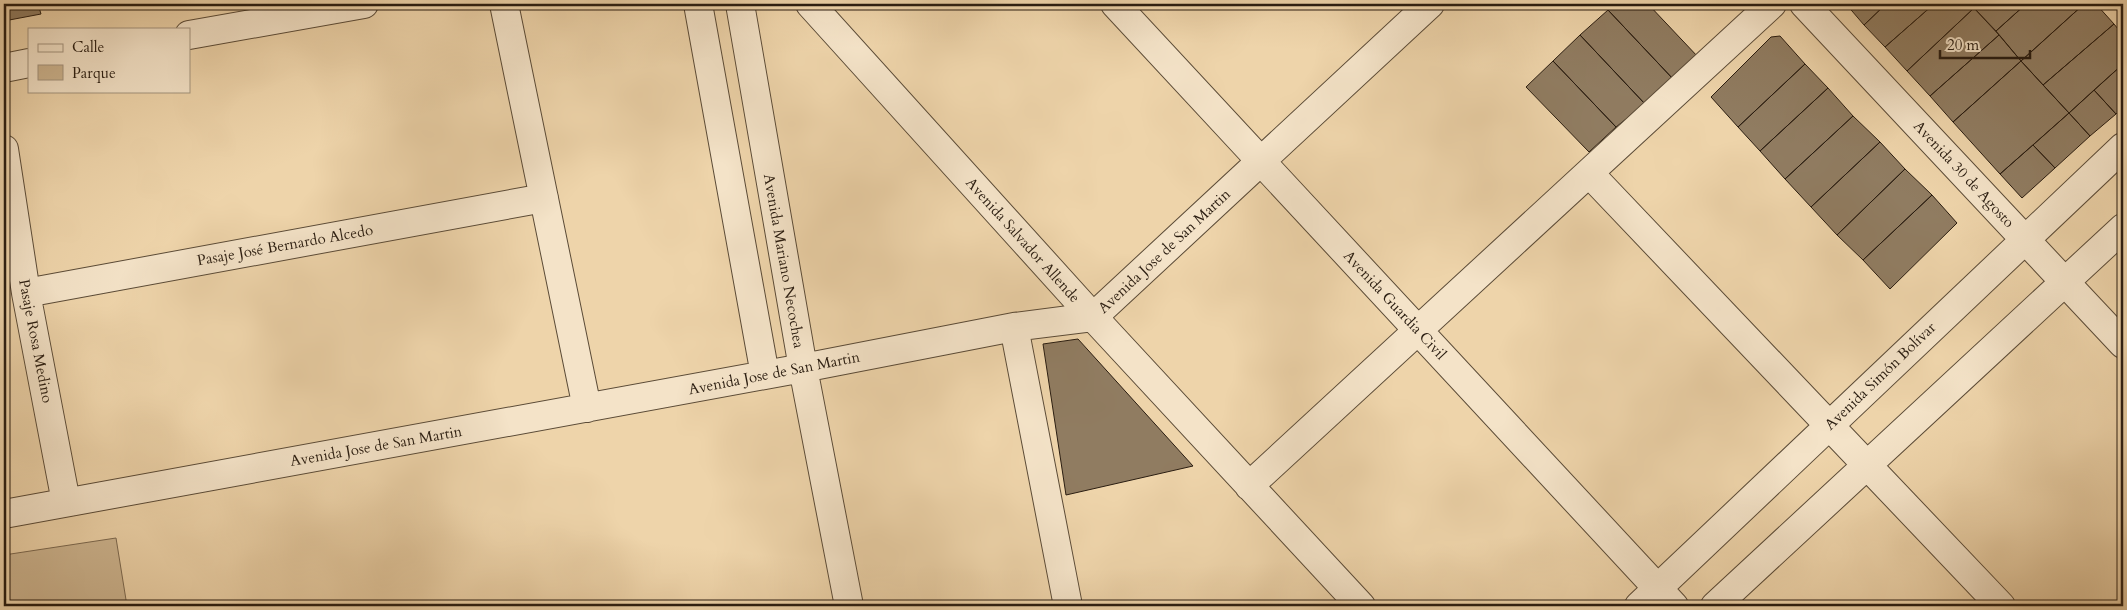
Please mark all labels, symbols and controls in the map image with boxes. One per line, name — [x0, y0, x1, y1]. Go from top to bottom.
legend — [28, 28, 190, 92]
scale bar — [1940, 28, 2030, 60]
text: 20 m — [1947, 35, 1979, 55]
text: Calle — [72, 37, 105, 57]
text: Parque — [72, 63, 116, 83]
street label: Avenida 30 de Agosto — [1909, 116, 2019, 232]
street label: Avenida Mariano Necochea — [759, 172, 809, 350]
street label: Avenida Salvador Allende — [961, 173, 1085, 307]
street label: Avenida Jose de San Martin — [1093, 184, 1235, 318]
street label: Pasaje José Bernardo Alcedo — [195, 220, 375, 270]
street label: Avenida Guardia Civil — [1339, 246, 1451, 364]
street label: Pasaje Rosa Medino — [14, 277, 58, 405]
street label: Avenida Simón Bolívar — [1820, 317, 1940, 434]
street label: Avenida Jose de San Martin — [687, 346, 862, 399]
street label: Avenida Jose de San Martin — [288, 421, 464, 471]

